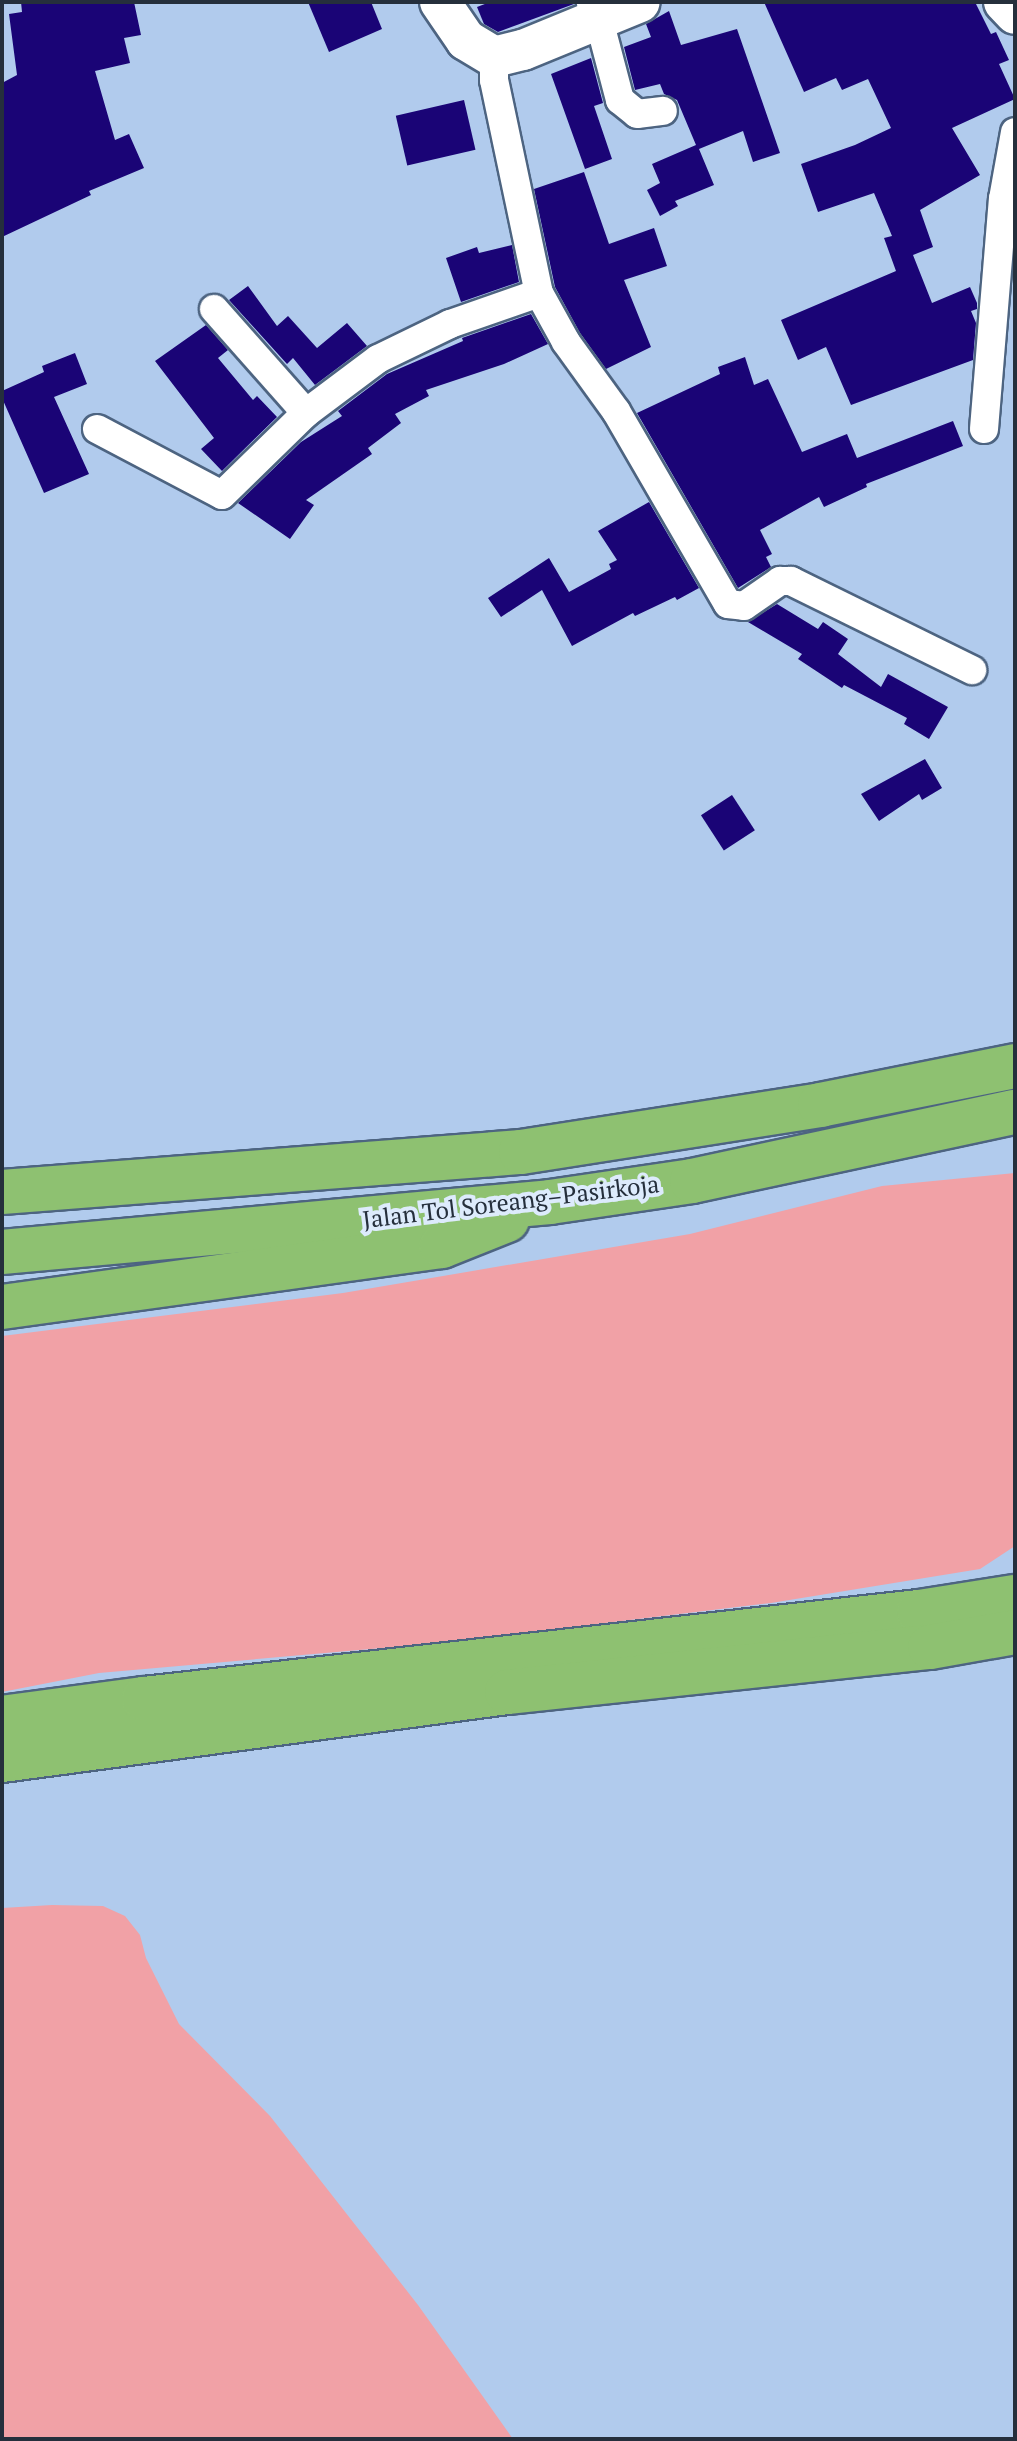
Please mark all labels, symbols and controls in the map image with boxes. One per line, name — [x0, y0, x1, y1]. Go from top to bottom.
street label: Jalan Tol Soreang–Pasirkoja — [361, 1170, 661, 1234]

